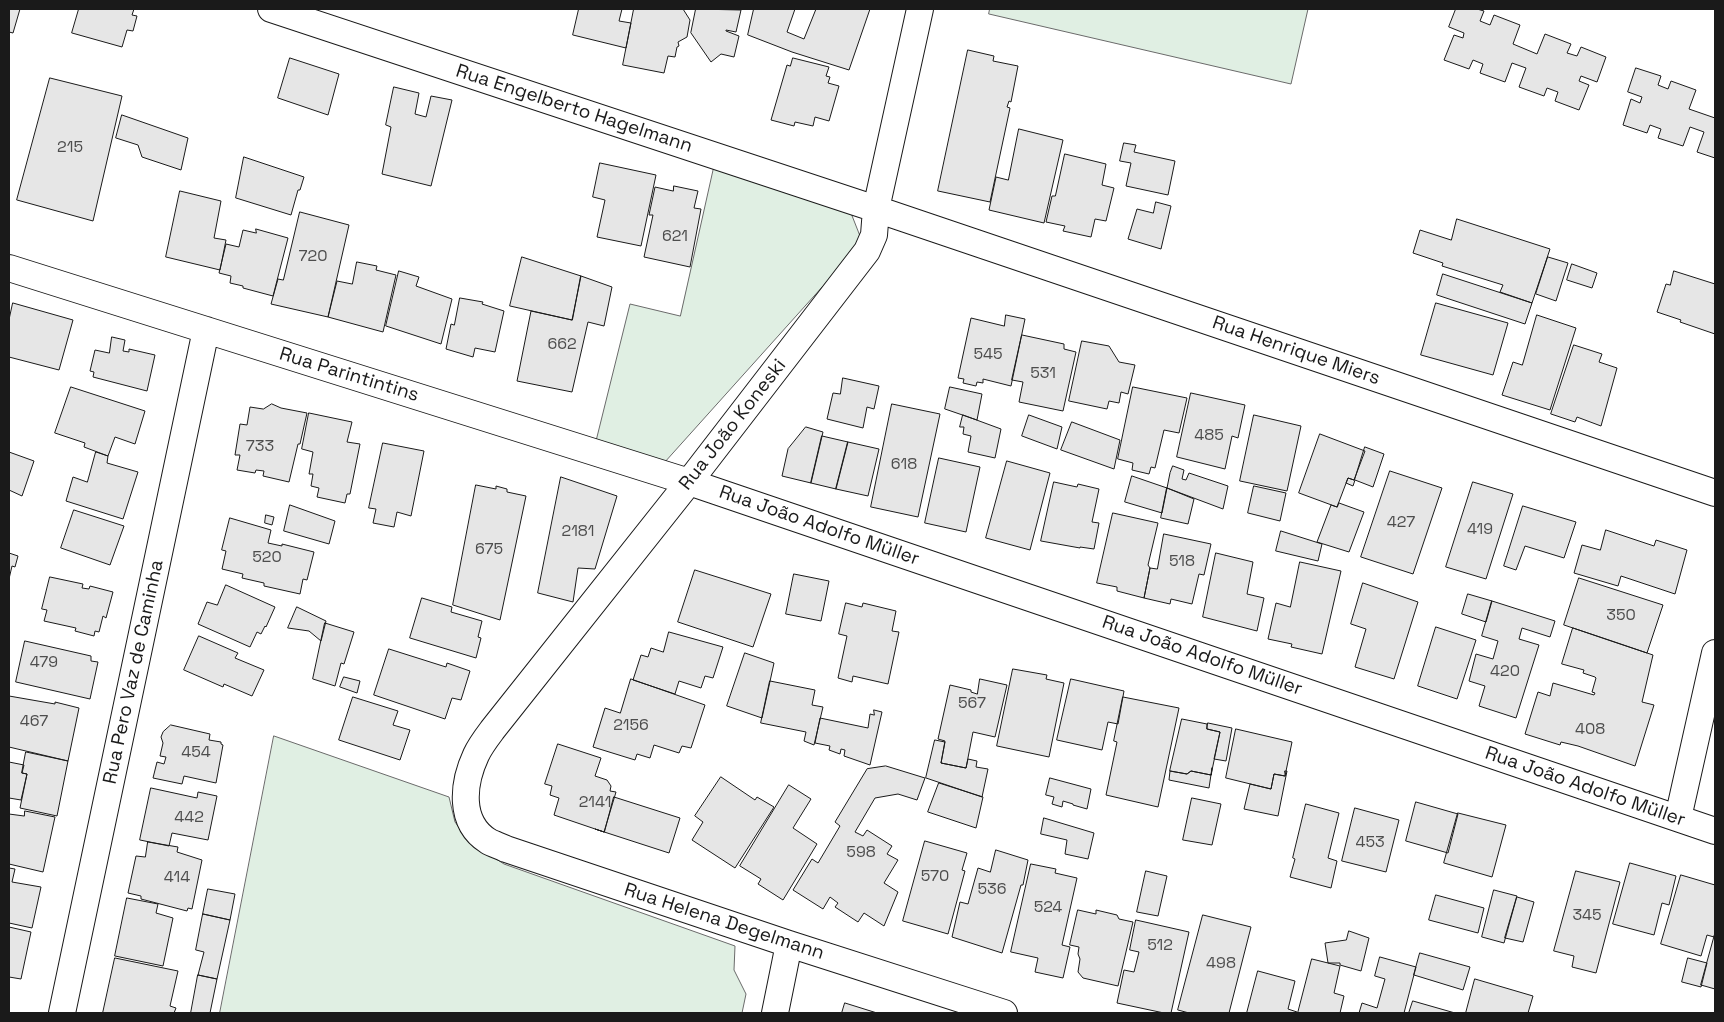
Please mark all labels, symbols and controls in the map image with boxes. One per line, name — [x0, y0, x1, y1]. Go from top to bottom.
street label: Rua Engelberto Hagelmann — [453, 60, 695, 158]
house number: 215 — [57, 138, 83, 158]
house number: 621 — [662, 227, 688, 247]
house number: 720 — [299, 247, 327, 267]
street label: Rua Henrique Miers — [1209, 312, 1383, 390]
house number: 662 — [547, 335, 577, 355]
street label: Rua Parintintins — [277, 343, 421, 407]
house number: 545 — [973, 345, 1003, 365]
street label: Rua João Koneski — [675, 355, 791, 495]
house number: 531 — [1030, 364, 1056, 384]
house number: 485 — [1194, 426, 1224, 446]
house number: 733 — [246, 437, 274, 457]
house number: 618 — [891, 455, 917, 475]
street label: Rua João Adolfo Müller — [716, 481, 922, 571]
house number: 427 — [1387, 513, 1415, 533]
house number: 419 — [1467, 520, 1493, 540]
house number: 2181 — [562, 522, 594, 542]
house number: 675 — [475, 540, 503, 560]
house number: 520 — [252, 548, 282, 568]
house number: 518 — [1169, 552, 1195, 572]
street label: Rua Pero Vaz de Caminha — [99, 558, 169, 786]
house number: 350 — [1606, 606, 1636, 626]
street label: Rua João Adolfo Müller — [1099, 611, 1305, 701]
house number: 479 — [30, 653, 58, 673]
house number: 420 — [1490, 662, 1520, 682]
house number: 567 — [958, 694, 986, 714]
house number: 467 — [20, 712, 48, 732]
house number: 2156 — [613, 716, 649, 736]
house number: 408 — [1575, 720, 1605, 740]
street label: Rua João Adolfo Müller — [1482, 742, 1688, 832]
house number: 454 — [181, 743, 211, 763]
house number: 2141 — [579, 793, 611, 813]
house number: 442 — [174, 808, 204, 828]
house number: 453 — [1355, 833, 1385, 853]
house number: 598 — [846, 843, 876, 863]
house number: 570 — [921, 867, 949, 887]
house number: 414 — [164, 868, 190, 888]
street label: Rua Helena Degelmann — [621, 879, 827, 965]
house number: 536 — [977, 880, 1007, 900]
house number: 524 — [1034, 898, 1062, 918]
house number: 345 — [1572, 906, 1602, 926]
house number: 512 — [1147, 936, 1173, 956]
house number: 498 — [1206, 954, 1236, 974]

